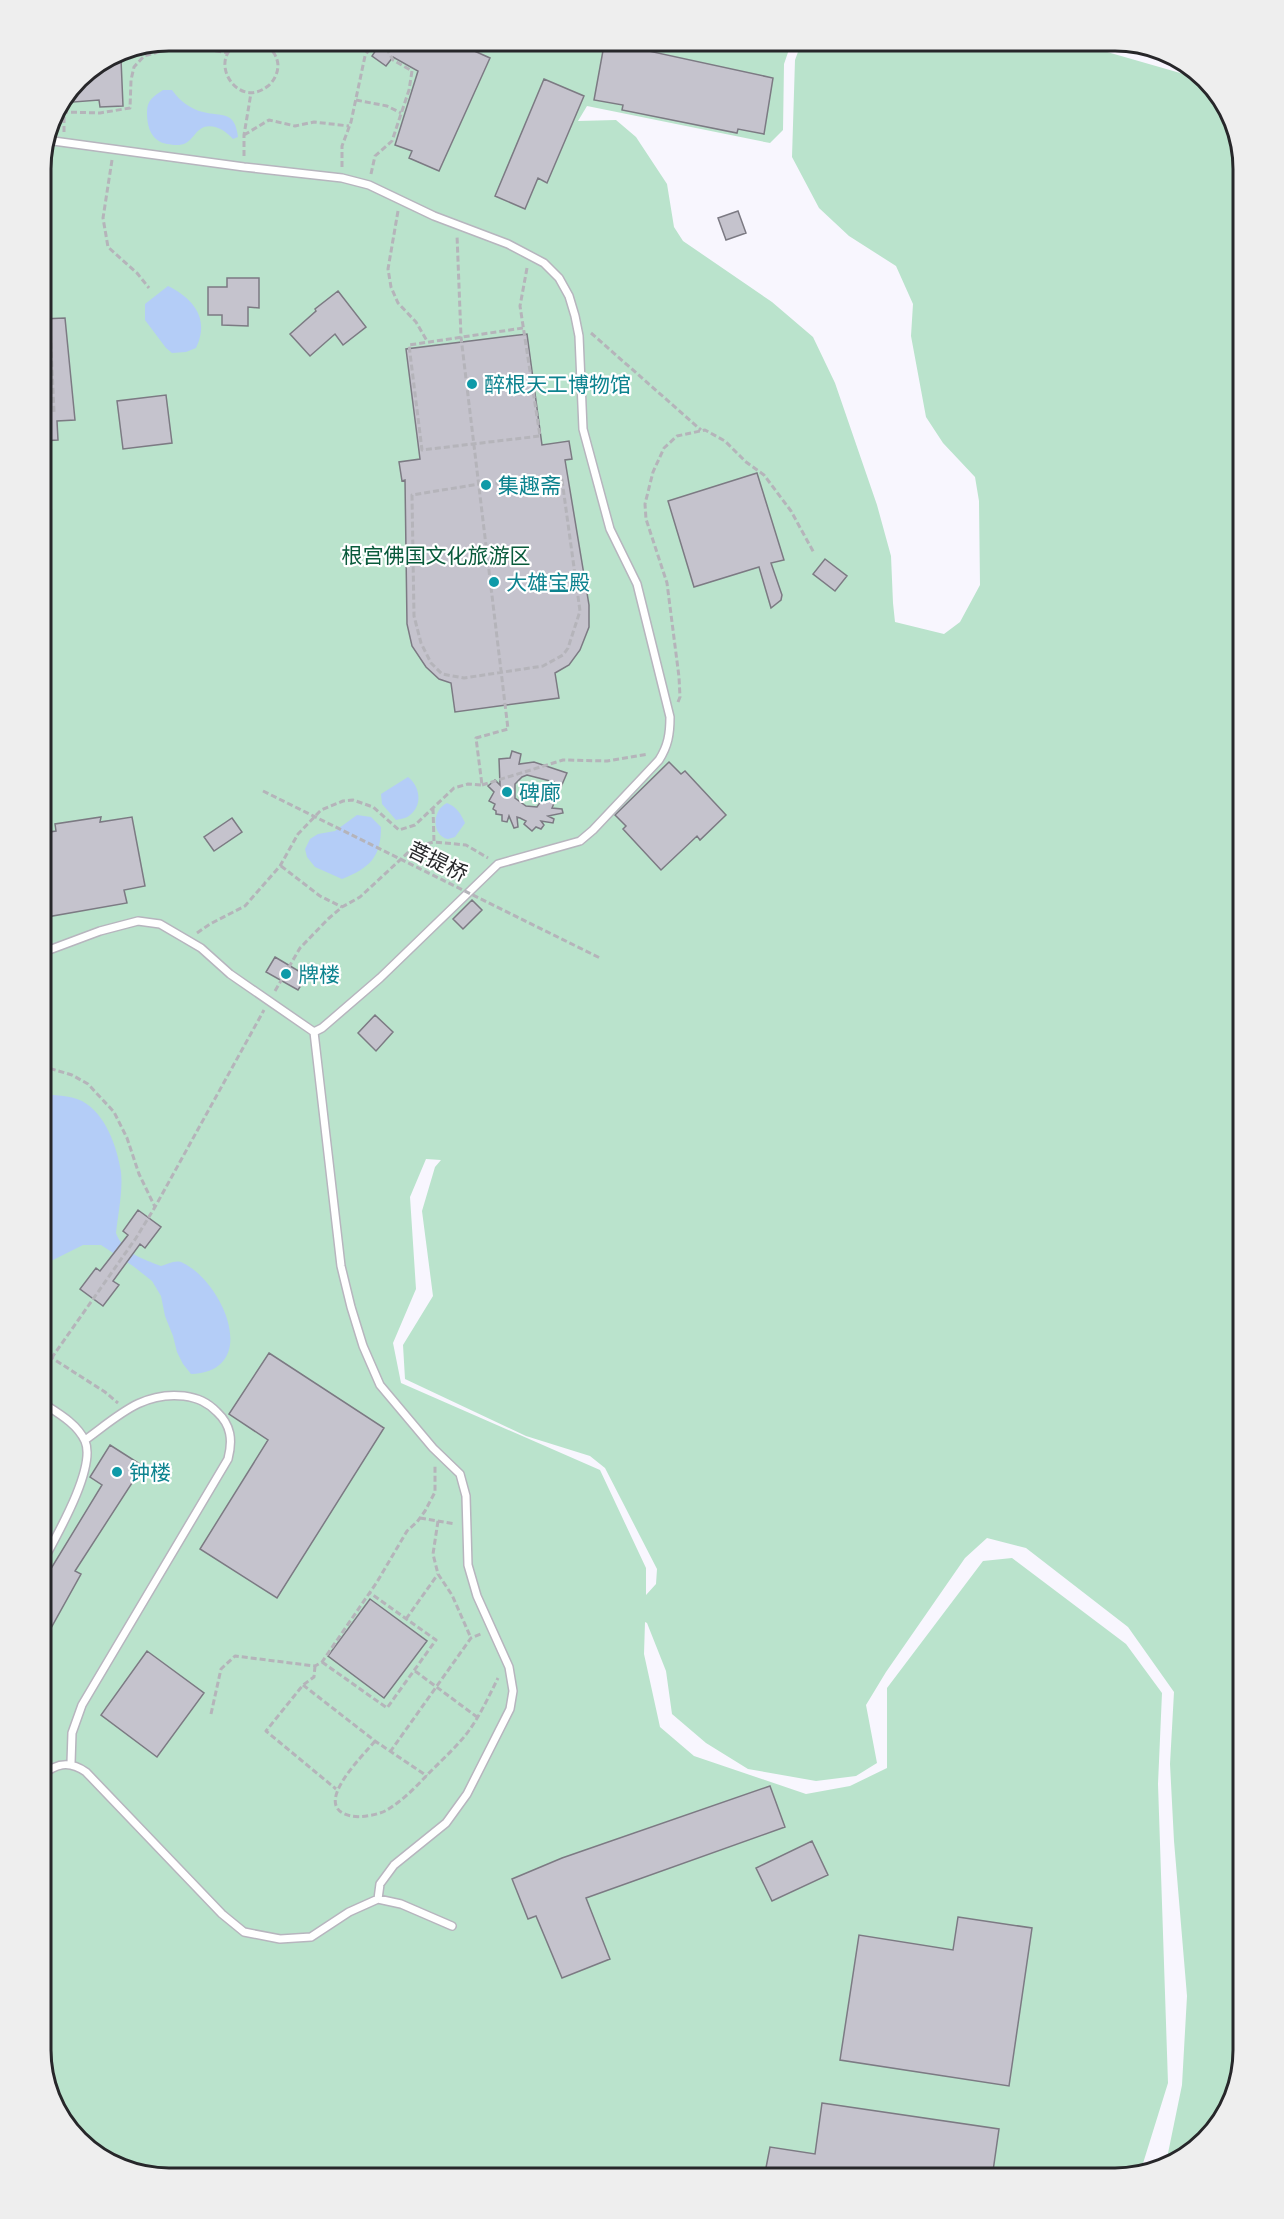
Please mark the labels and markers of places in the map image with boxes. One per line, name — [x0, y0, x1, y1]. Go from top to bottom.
place label: 醉根天工博物馆 — [484, 370, 631, 398]
marker: 醉根天工博物馆 — [465, 377, 479, 391]
place label: 集趣斋 — [498, 471, 561, 499]
marker: 集趣斋 — [479, 478, 493, 492]
place label: 大雄宝殿 — [506, 568, 590, 596]
marker: 大雄宝殿 — [487, 575, 501, 589]
place label: 碑廊 — [519, 778, 561, 806]
marker: 碑廊 — [500, 785, 514, 799]
place label: 牌楼 — [298, 960, 340, 988]
marker: 牌楼 — [279, 967, 293, 981]
place label: 钟楼 — [129, 1458, 171, 1486]
marker: 钟楼 — [110, 1465, 124, 1479]

